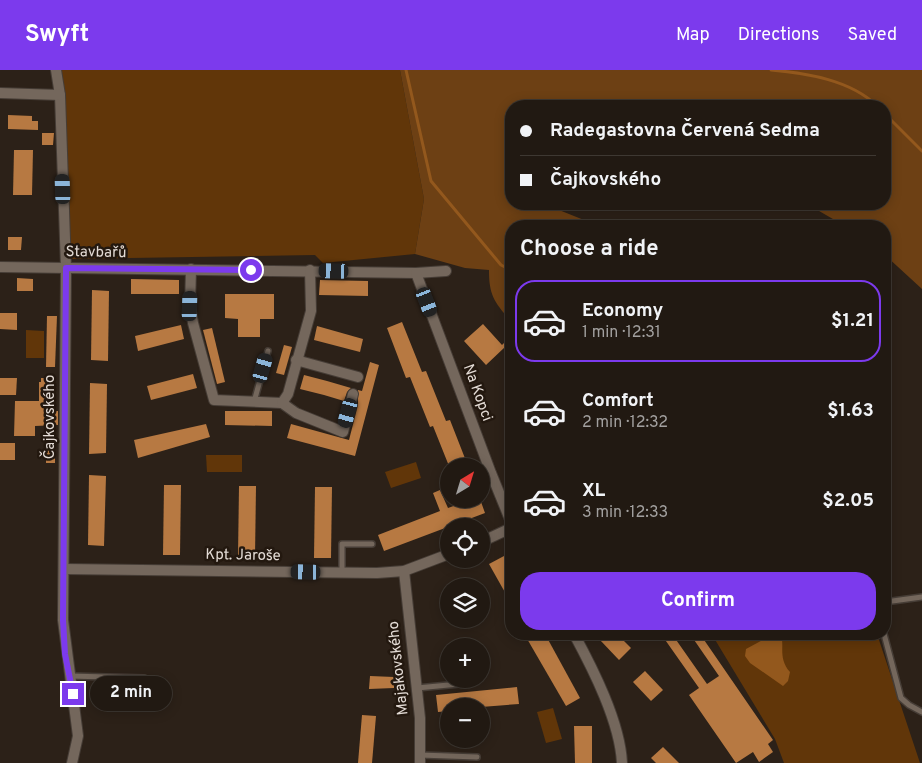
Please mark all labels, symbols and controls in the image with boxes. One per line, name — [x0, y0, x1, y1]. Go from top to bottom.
text: Swyft — [25, 20, 89, 50]
text: Map — [676, 24, 710, 47]
text: Directions — [738, 24, 820, 47]
text: Saved — [848, 24, 897, 47]
text: Radegastovna Červená Sedma — [550, 119, 820, 143]
text: Čajkovského — [550, 168, 661, 192]
car — [54, 174, 71, 204]
text: Choose a ride — [520, 236, 658, 263]
street label: Stavbařů — [65, 243, 127, 263]
route start — [240, 259, 262, 281]
car — [318, 263, 349, 279]
car — [414, 285, 439, 319]
car — [181, 291, 198, 321]
icon: car — [522, 299, 567, 344]
text: Economy — [582, 299, 663, 323]
text: $1.21 — [831, 309, 874, 333]
text: 1 min · 12:31 — [582, 323, 661, 343]
car — [251, 352, 274, 384]
street label: Na Kopci — [458, 362, 496, 424]
street label: Čajkovského — [39, 375, 60, 459]
icon: car — [522, 389, 567, 434]
text: Comfort — [582, 389, 654, 413]
car — [336, 397, 359, 429]
text: $1.63 — [827, 399, 874, 423]
text: 2 min · 12:32 — [582, 413, 668, 433]
north arrow — [440, 458, 490, 508]
map controls — [440, 458, 490, 748]
icon: car — [522, 479, 567, 524]
text: XL — [582, 479, 605, 503]
text: $2.05 — [822, 489, 874, 513]
text: 3 min · 12:33 — [582, 503, 668, 523]
button: locate — [440, 518, 490, 568]
street label: Kpt. Jaroše — [205, 546, 281, 566]
car — [290, 564, 321, 580]
button: Confirm — [520, 572, 876, 630]
button: layers — [440, 578, 490, 628]
street label: Majakovského — [385, 620, 413, 716]
button: + — [440, 638, 490, 688]
callout: 2 min — [90, 676, 173, 712]
route end — [62, 683, 84, 705]
text: 2 min — [110, 683, 152, 703]
button: − — [440, 698, 490, 748]

